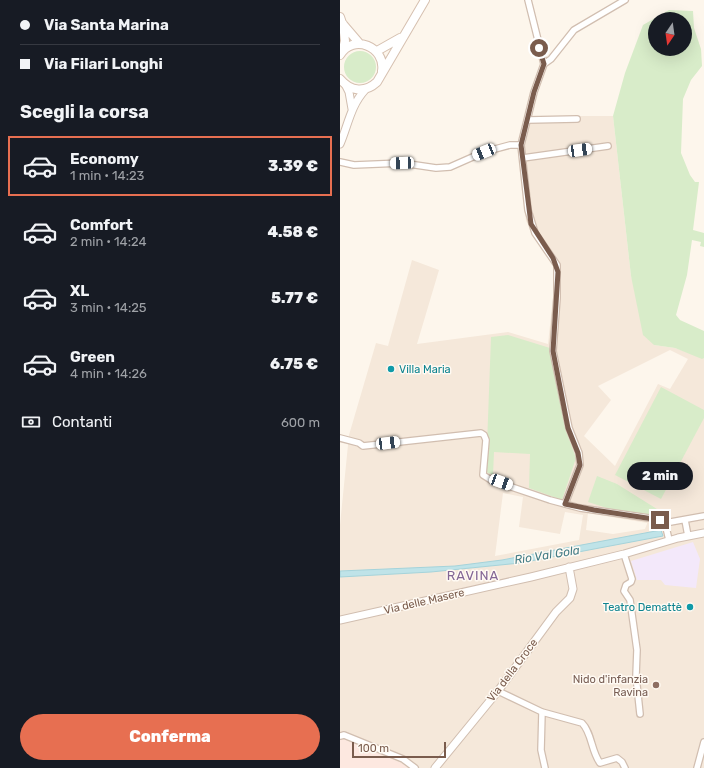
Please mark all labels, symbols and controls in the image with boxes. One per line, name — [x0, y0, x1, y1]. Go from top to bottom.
north arrow — [648, 12, 692, 56]
map controls — [648, 12, 692, 56]
text: Via Santa Marina — [44, 16, 169, 34]
route start — [530, 39, 548, 57]
text: Via Filari Longhi — [44, 55, 163, 73]
text: Scegli la corsa — [20, 101, 149, 123]
car — [471, 142, 497, 162]
car — [567, 142, 593, 158]
icon: car — [22, 148, 58, 184]
text: Economy — [70, 150, 139, 168]
text: 3.39 € — [268, 157, 318, 175]
car — [390, 157, 414, 169]
text: 1 min · 14:23 — [70, 168, 144, 183]
icon: car — [22, 214, 58, 250]
text: Comfort — [70, 216, 133, 234]
text: 4.58 € — [267, 223, 318, 241]
text: 2 min · 14:24 — [70, 234, 147, 249]
icon: car — [22, 280, 58, 316]
text: XL — [70, 282, 89, 300]
text: 5.77 € — [271, 289, 318, 307]
text: 3 min · 14:25 — [70, 300, 147, 315]
icon: car — [22, 346, 58, 382]
text: Green — [70, 348, 115, 366]
text: 6.75 € — [270, 355, 318, 373]
place label: Villa Maria — [399, 363, 451, 376]
marker: Villa Maria — [386, 364, 396, 374]
text: 4 min · 14:26 — [70, 366, 147, 381]
icon: cash — [20, 411, 42, 433]
text: Contanti — [52, 413, 112, 431]
text: 600 m — [281, 415, 320, 430]
car — [375, 436, 401, 450]
callout: 2 min — [627, 462, 693, 490]
text: 2 min — [642, 468, 678, 483]
car — [488, 472, 514, 492]
route end — [651, 511, 669, 529]
water label: Rio Val Gola — [513, 543, 581, 567]
district label: RAVINA — [447, 568, 499, 583]
street label: Via delle Masere — [383, 586, 466, 617]
place label: Teatro Demattè — [603, 601, 682, 614]
marker: Teatro Demattè — [685, 602, 695, 612]
street label: Via della Croce — [485, 636, 540, 704]
place label: Nido d'infanzia Ravina — [573, 673, 648, 699]
marker: Nido d'infanzia Ravina — [651, 680, 661, 690]
button: Conferma — [20, 714, 320, 760]
scale bar — [352, 740, 446, 759]
text: 100 m — [358, 742, 389, 755]

